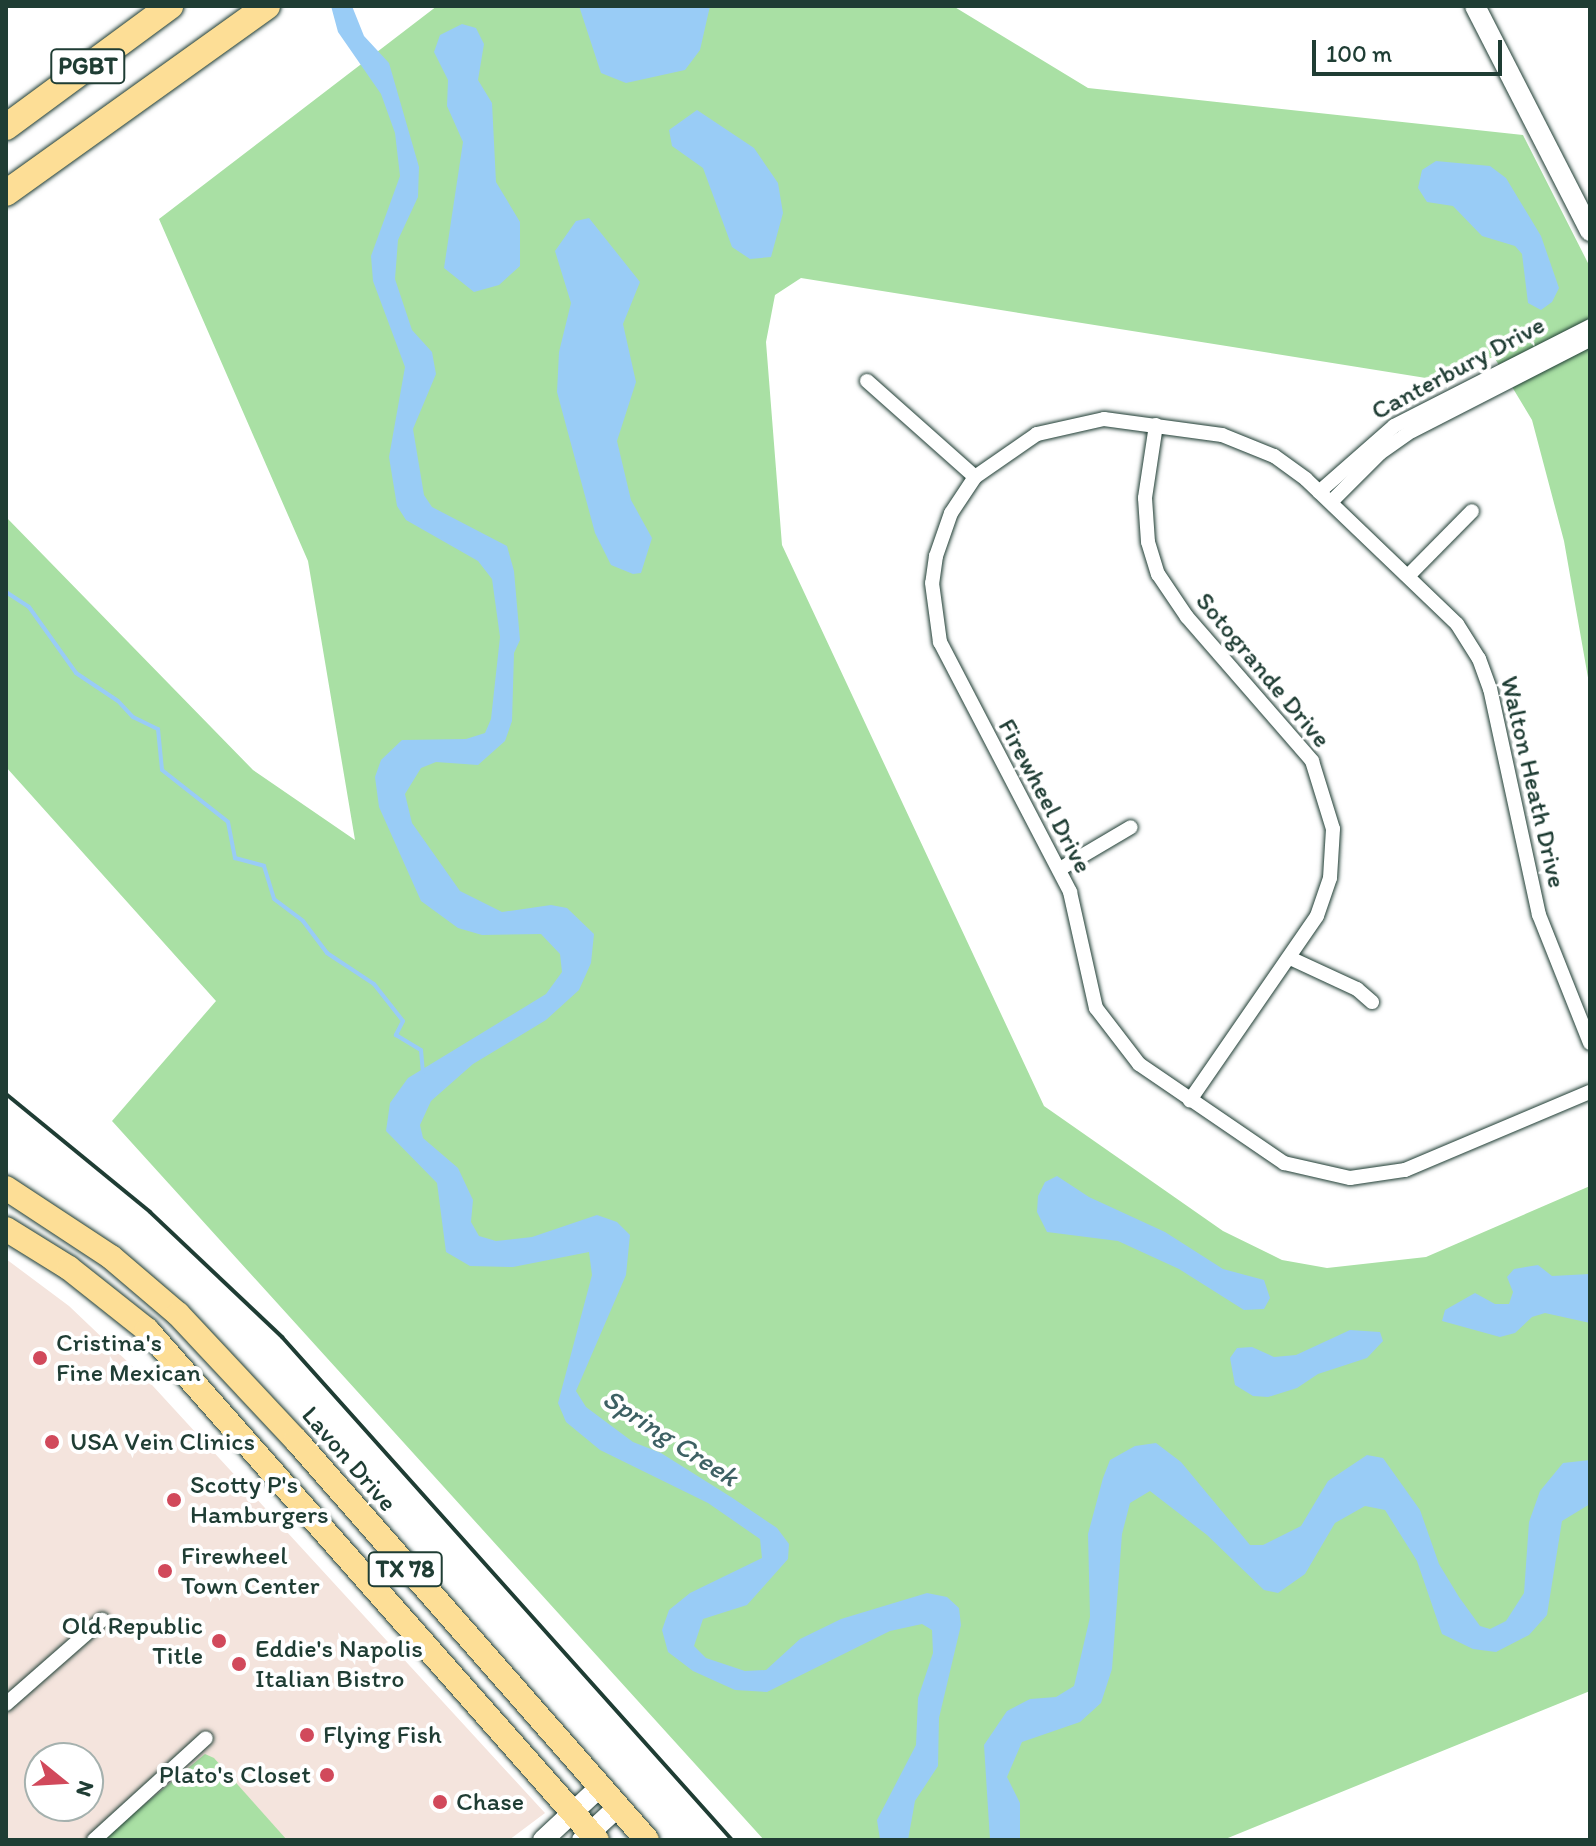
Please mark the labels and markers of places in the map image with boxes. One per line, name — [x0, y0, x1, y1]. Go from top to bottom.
place label: Cristina's Fine Mexican — [56, 1327, 201, 1388]
marker: Cristina's Fine Mexican — [31, 1349, 49, 1367]
place label: USA Vein Clinics — [70, 1426, 253, 1458]
marker: USA Vein Clinics — [41, 1431, 63, 1453]
place label: Scotty P's Hamburgers — [190, 1469, 329, 1530]
marker: Scotty P's Hamburgers — [165, 1491, 183, 1509]
place label: Firewheel Town Center — [181, 1540, 320, 1602]
marker: Firewheel Town Center — [156, 1562, 174, 1580]
place label: Old Republic Title — [61, 1610, 203, 1672]
marker: Old Republic Title — [210, 1632, 228, 1650]
place label: Eddie's Napolis Italian Bistro — [255, 1633, 423, 1694]
marker: Eddie's Napolis Italian Bistro — [230, 1655, 248, 1673]
place label: Flying Fish — [323, 1719, 441, 1751]
marker: Flying Fish — [298, 1726, 316, 1744]
place label: Plato's Closet — [159, 1759, 311, 1791]
marker: Plato's Closet — [318, 1766, 336, 1784]
place label: Chase — [456, 1786, 524, 1818]
marker: Chase — [431, 1793, 449, 1811]

